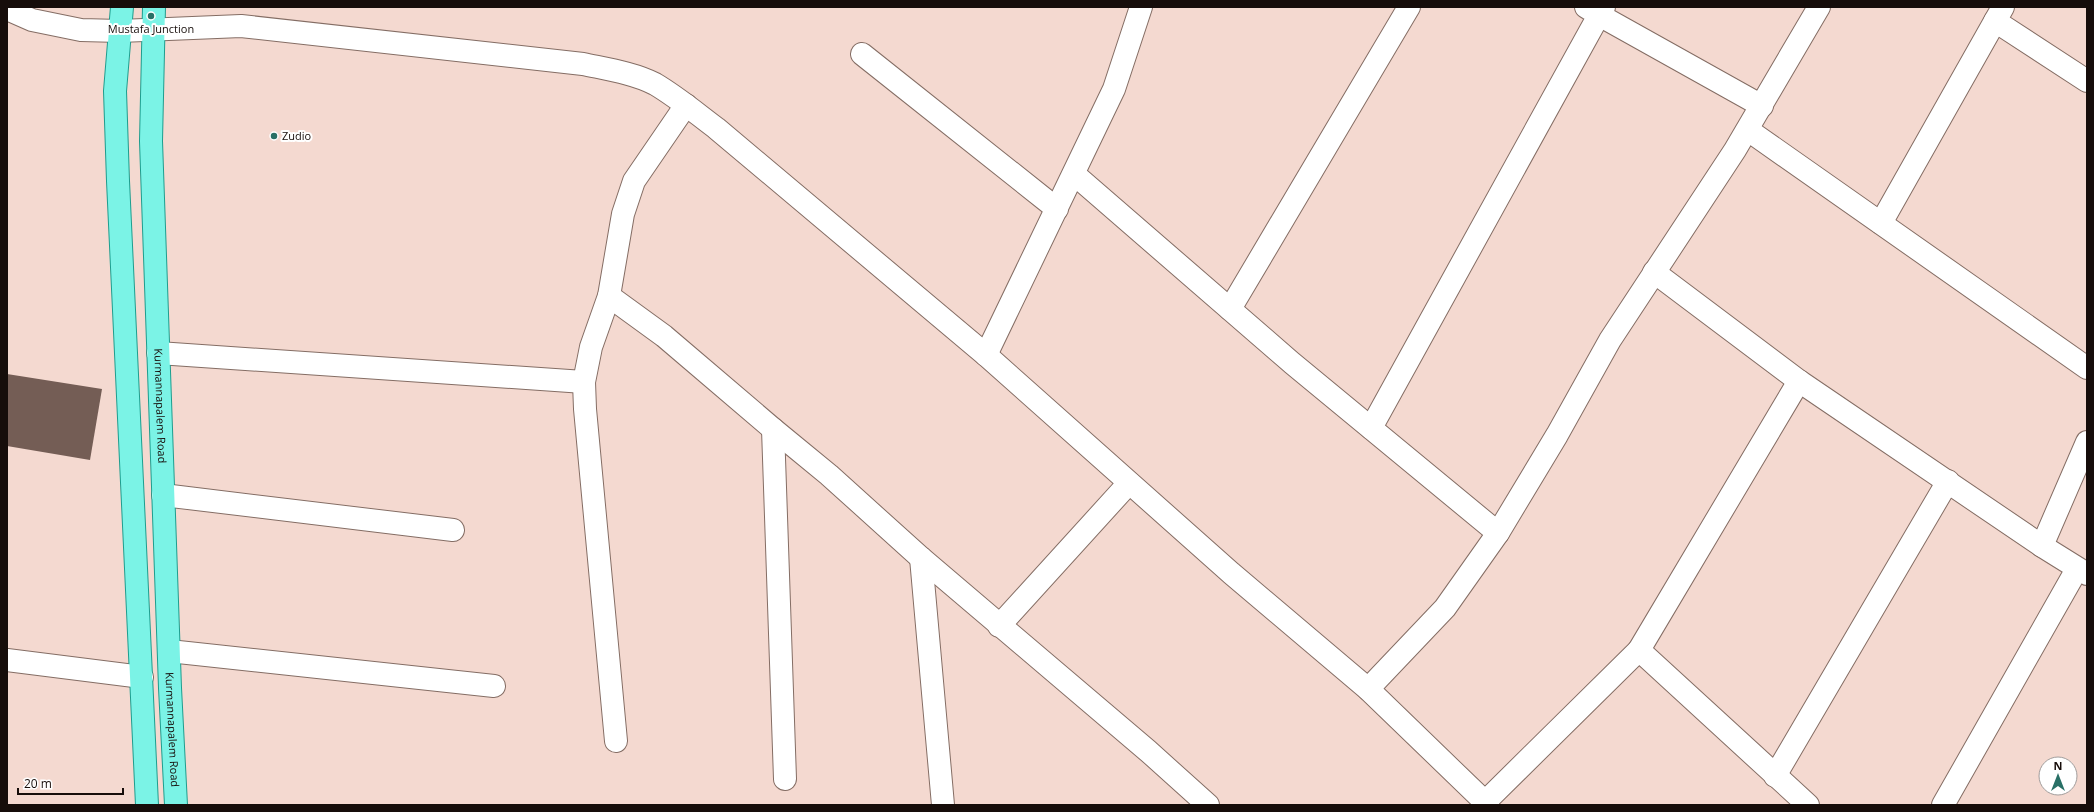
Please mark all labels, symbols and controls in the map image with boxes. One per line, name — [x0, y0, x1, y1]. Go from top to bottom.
marker: Mustafa Junction — [146, 11, 156, 21]
place label: Mustafa Junction — [108, 21, 194, 36]
place label: Zudio — [282, 128, 312, 143]
marker: Zudio — [269, 131, 279, 141]
street label: Kurmannapalem Road — [151, 348, 170, 464]
street label: Kurmannapalem Road — [162, 672, 183, 787]
north arrow — [2038, 756, 2078, 796]
text: N — [2054, 758, 2062, 773]
scale bar — [18, 770, 123, 796]
text: 20 m — [24, 775, 52, 792]

